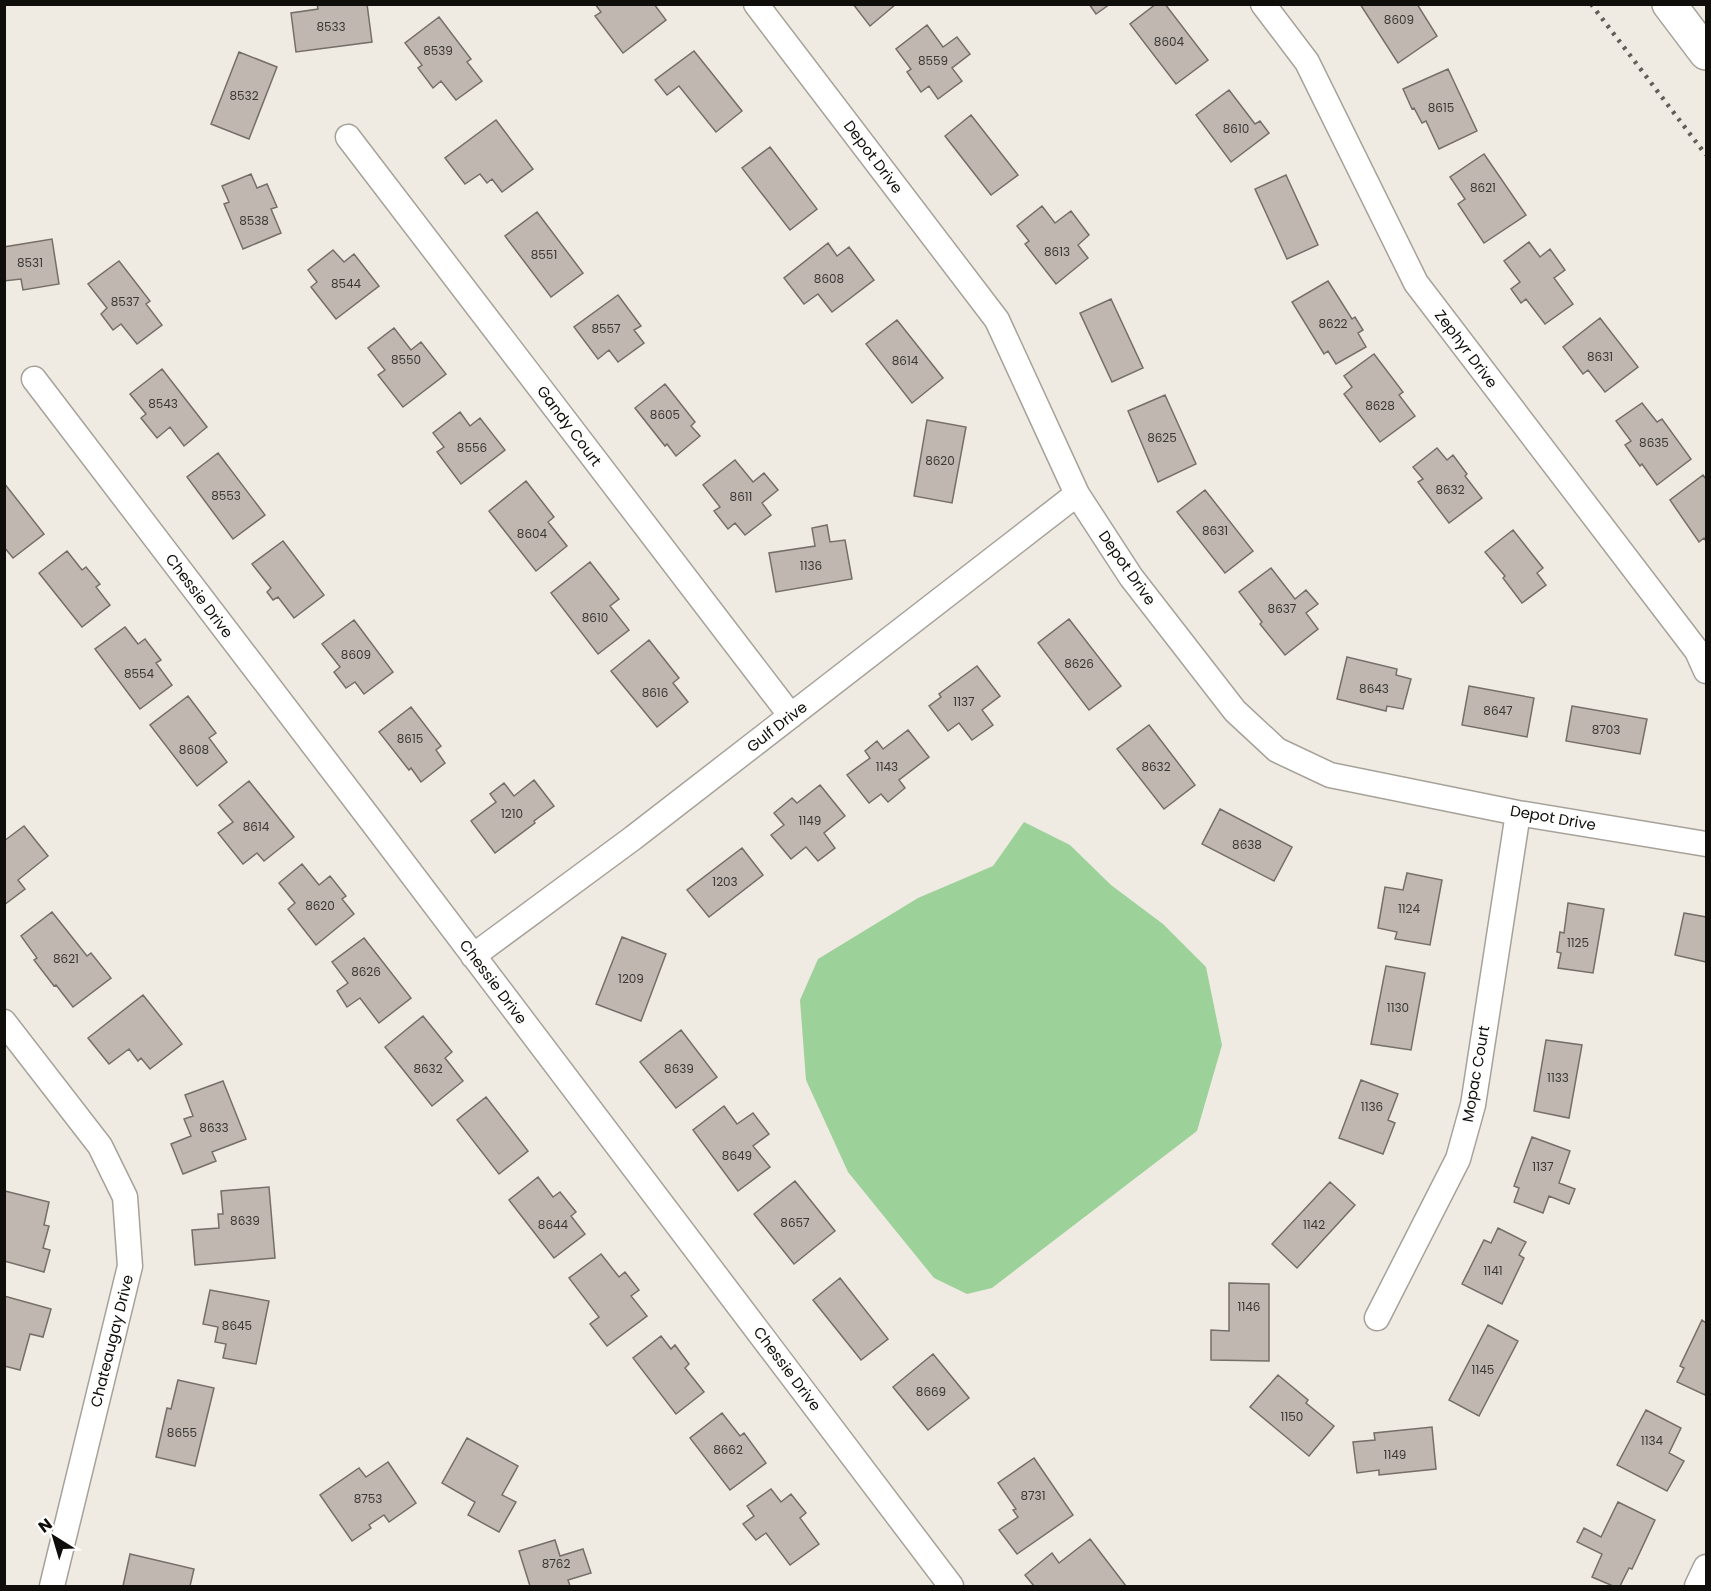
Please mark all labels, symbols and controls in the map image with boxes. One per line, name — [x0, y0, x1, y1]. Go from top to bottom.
house number: 8609 — [1384, 11, 1414, 28]
house number: 8533 — [316, 18, 346, 35]
house number: 8604 — [1154, 33, 1185, 50]
house number: 8539 — [423, 42, 453, 59]
house number: 8559 — [918, 52, 948, 69]
house number: 8532 — [229, 87, 259, 104]
house number: 8615 — [1428, 99, 1454, 116]
street label: Depot Drive — [839, 116, 908, 198]
house number: 8610 — [1223, 120, 1249, 137]
house number: 8621 — [1470, 179, 1496, 196]
house number: 8538 — [239, 212, 269, 229]
house number: 8613 — [1044, 243, 1070, 260]
house number: 8551 — [531, 246, 557, 263]
house number: 8531 — [17, 254, 43, 271]
house number: 8608 — [814, 270, 844, 287]
house number: 8544 — [331, 275, 362, 292]
house number: 8537 — [111, 293, 140, 310]
street label: Zephyr Drive — [1430, 305, 1503, 392]
house number: 8622 — [1319, 315, 1348, 332]
house number: 8557 — [591, 320, 621, 337]
house number: 8631 — [1587, 348, 1613, 365]
house number: 8550 — [391, 351, 421, 368]
house number: 8614 — [892, 352, 919, 369]
street label: Gandy Court — [532, 381, 607, 470]
house number: 8543 — [148, 395, 178, 412]
house number: 8628 — [1365, 397, 1395, 414]
house number: 8605 — [650, 406, 680, 423]
house number: 8625 — [1147, 429, 1177, 446]
house number: 8635 — [1639, 434, 1669, 451]
house number: 8556 — [457, 439, 487, 456]
house number: 8620 — [925, 452, 955, 469]
house number: 8632 — [1435, 481, 1465, 498]
house number: 8553 — [211, 487, 241, 504]
house number: 8611 — [730, 488, 752, 505]
house number: 8631 — [1202, 522, 1228, 539]
house number: 8604 — [517, 525, 548, 542]
street label: Depot Drive — [1094, 526, 1161, 609]
street label: Chessie Drive — [161, 549, 238, 642]
house number: 1136 — [800, 557, 822, 574]
house number: 8637 — [1268, 600, 1297, 617]
house number: 8610 — [582, 609, 608, 626]
house number: 8609 — [341, 646, 371, 663]
house number: 8626 — [1064, 655, 1094, 672]
house number: 8554 — [124, 665, 155, 682]
house number: 8643 — [1359, 680, 1389, 697]
house number: 8616 — [642, 684, 668, 701]
house number: 1137 — [953, 693, 975, 710]
street label: Gulf Drive — [742, 696, 811, 757]
house number: 8647 — [1483, 702, 1513, 719]
house number: 8703 — [1592, 721, 1620, 738]
house number: 8615 — [397, 730, 423, 747]
house number: 8608 — [179, 741, 209, 758]
house number: 1143 — [876, 758, 898, 775]
house number: 8632 — [1141, 758, 1171, 775]
street label: Depot Drive — [1509, 800, 1598, 835]
house number: 1210 — [501, 805, 523, 822]
house number: 1149 — [799, 812, 821, 829]
house number: 8614 — [243, 818, 270, 835]
house number: 8638 — [1232, 836, 1262, 853]
house number: 1203 — [712, 873, 738, 890]
house number: 8620 — [305, 897, 335, 914]
house number: 1124 — [1398, 900, 1421, 917]
house number: 1125 — [1567, 934, 1589, 951]
street label: Chessie Drive — [455, 935, 532, 1028]
house number: 8621 — [53, 950, 79, 967]
house number: 8626 — [351, 963, 381, 980]
house number: 1209 — [618, 970, 644, 987]
house number: 1130 — [1387, 999, 1409, 1016]
street label: Mopac Court — [1457, 1024, 1494, 1124]
house number: 8632 — [413, 1060, 443, 1077]
house number: 8639 — [664, 1060, 694, 1077]
house number: 1133 — [1547, 1069, 1569, 1086]
house number: 1136 — [1361, 1098, 1383, 1115]
house number: 8633 — [199, 1119, 229, 1136]
house number: 8649 — [722, 1147, 752, 1164]
house number: 1137 — [1532, 1158, 1554, 1175]
house number: 8639 — [230, 1212, 260, 1229]
house number: 8657 — [780, 1214, 810, 1231]
house number: 8644 — [538, 1216, 569, 1233]
house number: 1142 — [1303, 1216, 1325, 1233]
house number: 1141 — [1483, 1262, 1503, 1279]
street label: Chateaugay Drive — [85, 1272, 138, 1409]
house number: 1146 — [1238, 1298, 1260, 1315]
house number: 8645 — [222, 1317, 252, 1334]
street label: Chessie Drive — [749, 1322, 826, 1415]
house number: 1145 — [1472, 1361, 1494, 1378]
house number: 8669 — [916, 1383, 946, 1400]
house number: 1150 — [1281, 1408, 1303, 1425]
house number: 8655 — [167, 1424, 197, 1441]
house number: 1134 — [1641, 1432, 1664, 1449]
house number: 8662 — [713, 1441, 743, 1458]
house number: 1149 — [1384, 1446, 1406, 1463]
house number: 8731 — [1020, 1487, 1046, 1504]
house number: 8753 — [354, 1490, 382, 1507]
north arrow — [24, 1507, 84, 1567]
text: N — [34, 1513, 57, 1538]
house number: 8762 — [542, 1555, 570, 1572]

